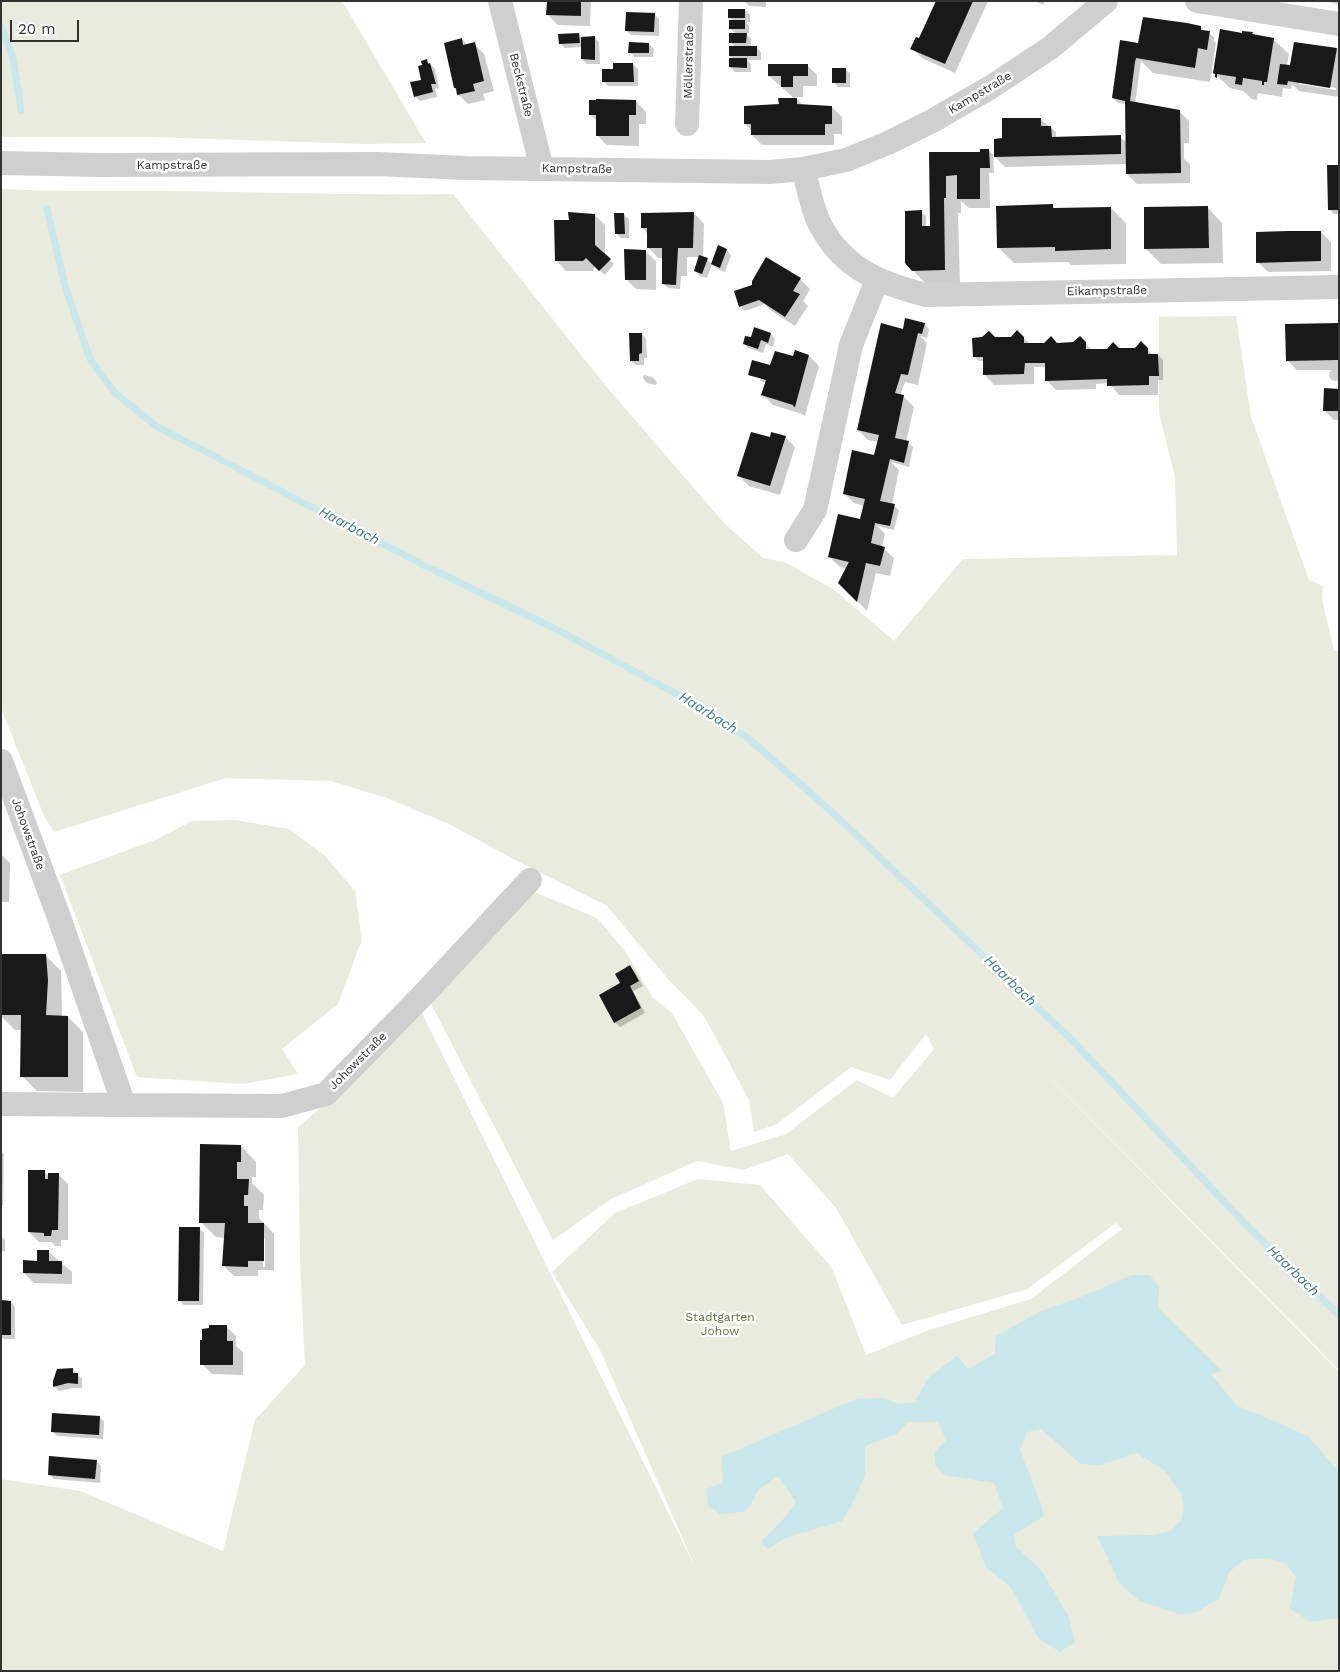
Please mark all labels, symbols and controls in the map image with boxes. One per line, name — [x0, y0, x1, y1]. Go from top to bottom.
scale bar — [12, 10, 81, 42]
text: 20 m — [18, 20, 56, 38]
street label: Möllerstraße — [681, 25, 697, 99]
street label: Beckstraße — [506, 52, 536, 118]
street label: Kampstraße — [946, 69, 1014, 117]
street label: Kampstraße — [137, 158, 207, 172]
street label: Kampstraße — [542, 161, 612, 177]
street label: Eikampstraße — [1067, 283, 1147, 299]
water label: Haarbach — [316, 503, 382, 549]
water label: Haarbach — [676, 688, 740, 738]
street label: Johowstraße — [8, 796, 48, 872]
water label: Haarbach — [980, 952, 1040, 1010]
street label: Johowstraße — [326, 1029, 390, 1093]
water label: Haarbach — [1263, 1242, 1323, 1300]
park label: Stadtgarten Johow — [685, 1310, 755, 1338]

